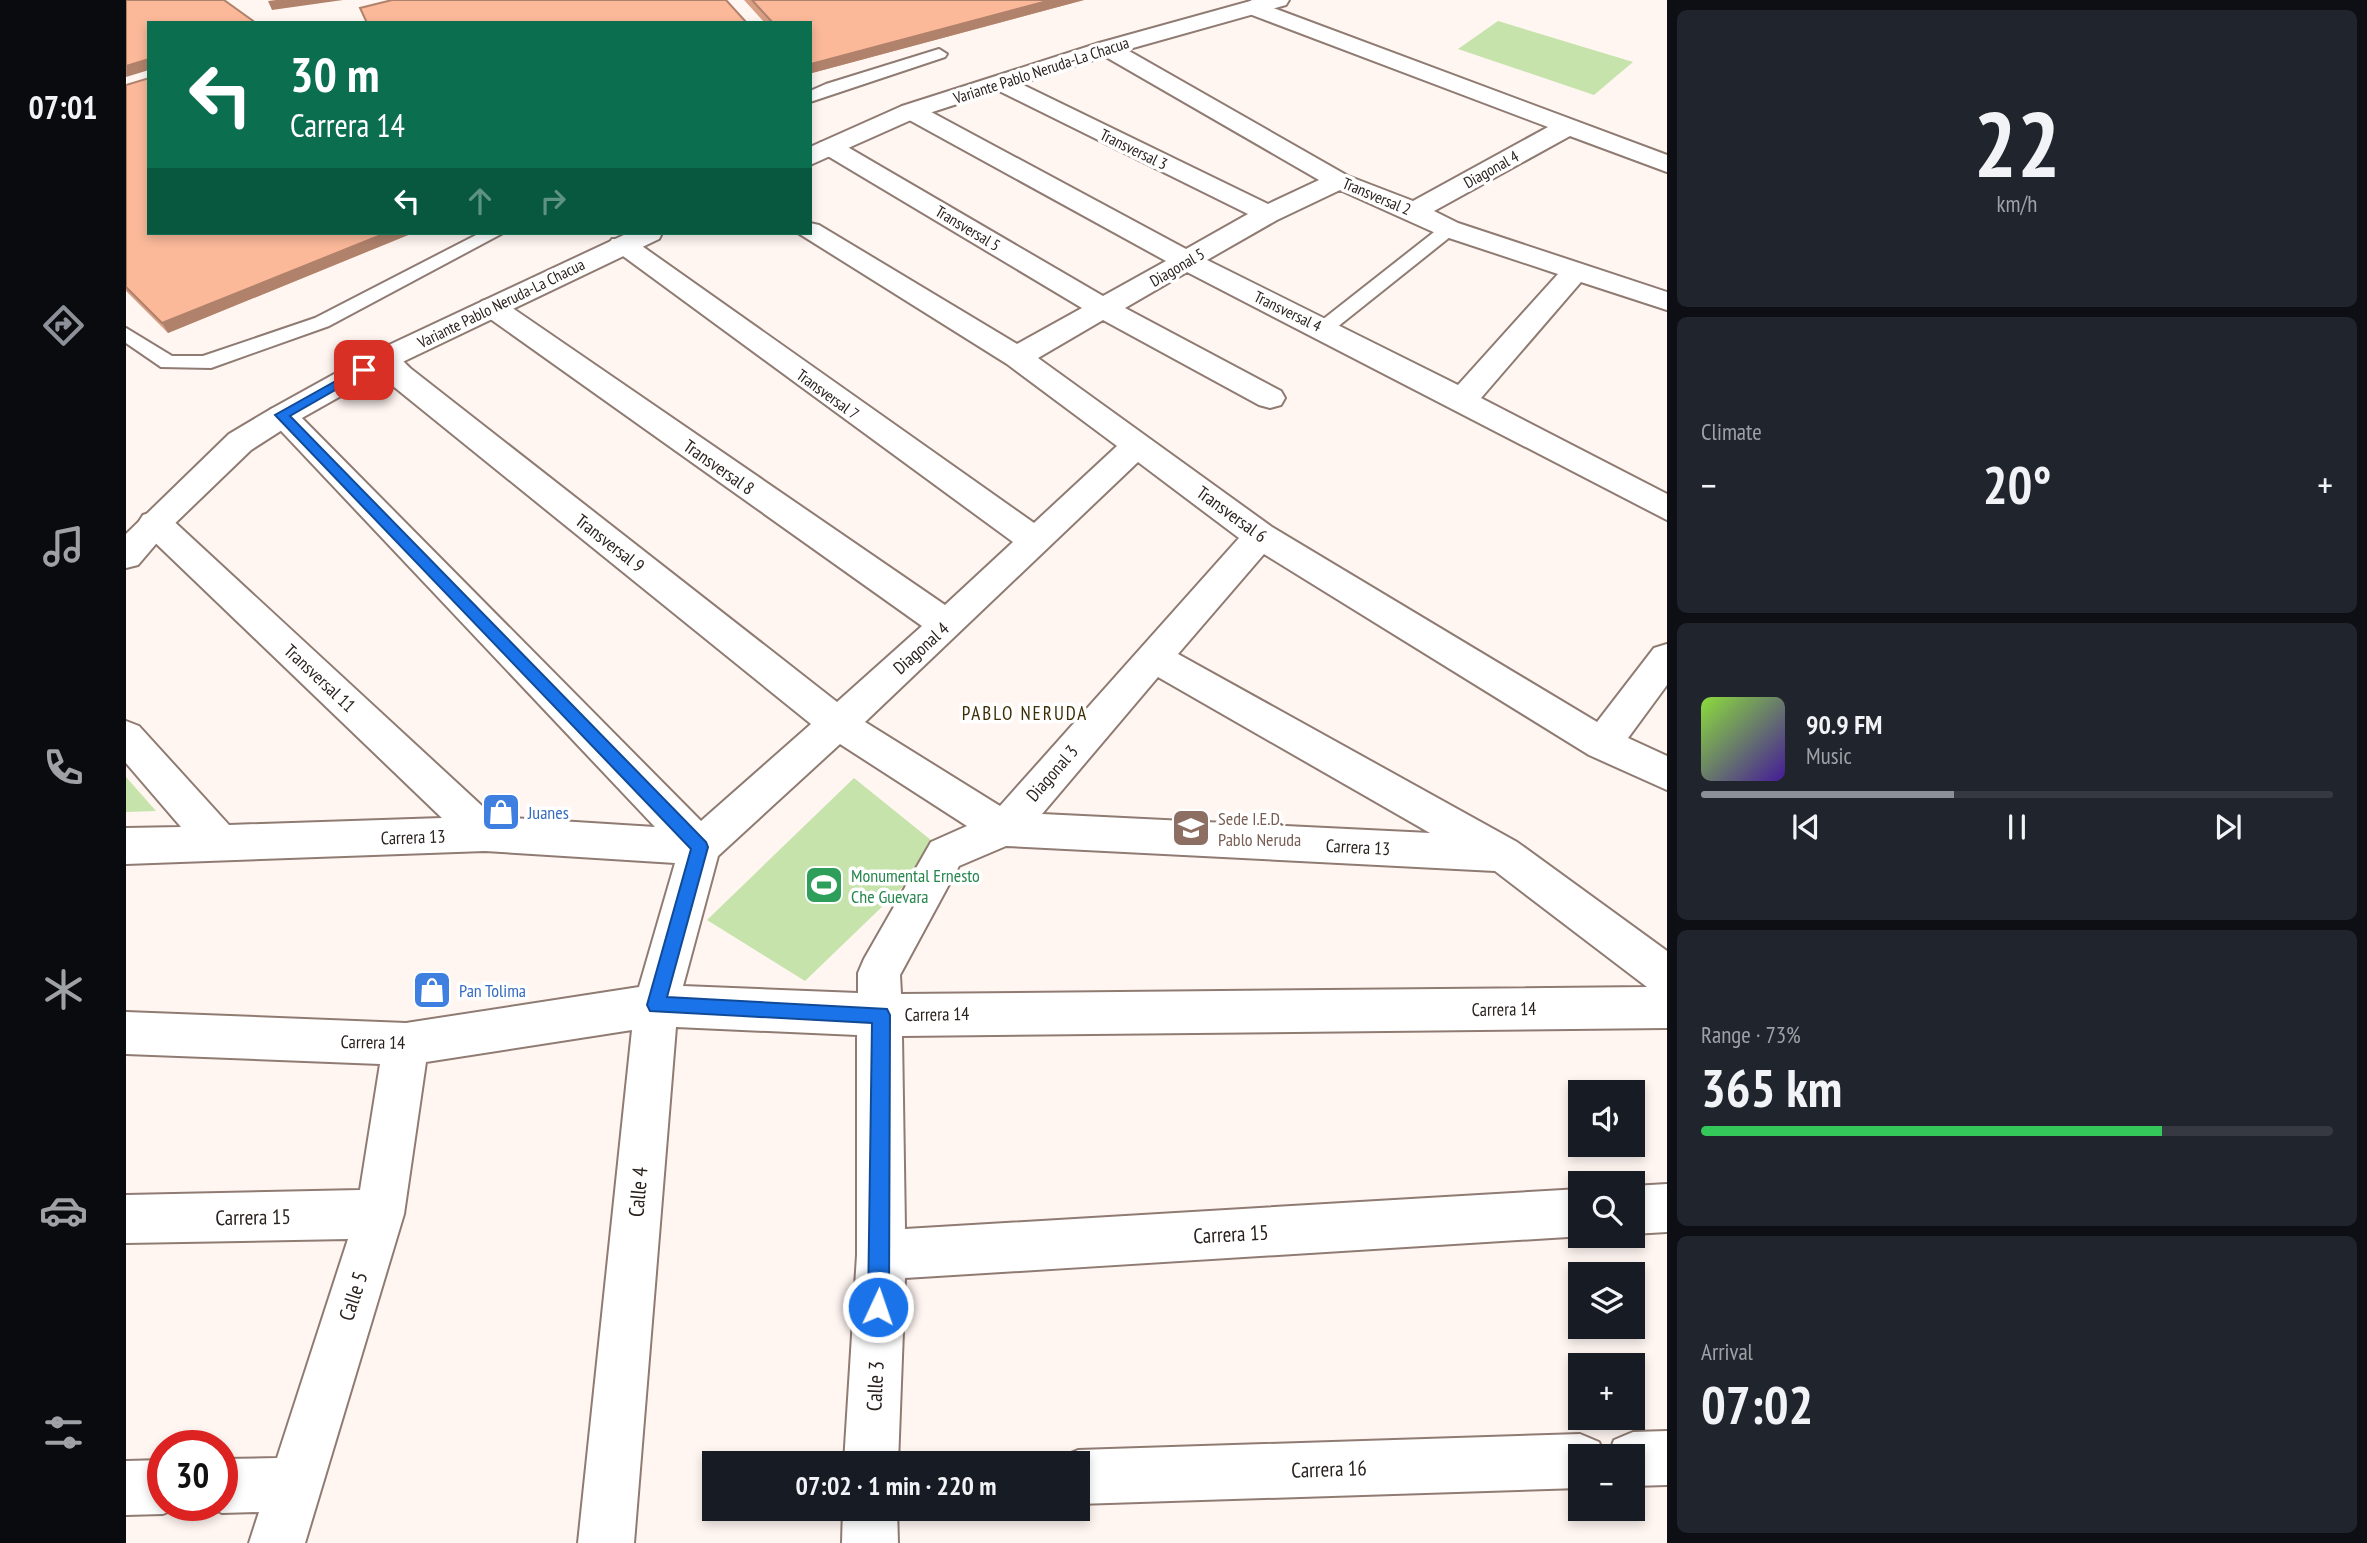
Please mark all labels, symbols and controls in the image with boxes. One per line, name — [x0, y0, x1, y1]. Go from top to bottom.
street label: Variante Pablo Neruda-La Chacua — [950, 32, 1131, 108]
text: 30 m — [290, 42, 379, 106]
icon: left — [175, 49, 266, 140]
text: 22 — [1974, 84, 2061, 202]
text: 07:01 — [28, 86, 98, 128]
text: Carrera 14 — [290, 104, 405, 146]
street label: Transversal 3 — [1097, 124, 1171, 174]
street label: Diagonal 4 — [1460, 146, 1522, 192]
street label: Transversal 2 — [1340, 173, 1414, 219]
icon: left — [388, 182, 426, 220]
icon: ahead — [461, 182, 499, 220]
icon: right — [534, 182, 572, 220]
text: km/h — [1997, 189, 2037, 218]
street label: Transversal 5 — [932, 201, 1004, 255]
street label: Diagonal 5 — [1146, 243, 1208, 291]
street label: Variante Pablo Neruda-La Chacua — [413, 254, 588, 353]
street label: Transversal 4 — [1251, 286, 1325, 336]
icon: directions — [39, 301, 88, 350]
pin — [334, 340, 394, 400]
icon: arrive — [345, 351, 383, 389]
street label: Transversal 7 — [793, 365, 863, 423]
text: Climate — [1701, 417, 1762, 446]
street label: Transversal 8 — [679, 434, 759, 500]
text: 20° — [1983, 451, 2051, 518]
text: − — [1701, 460, 1717, 509]
text: + — [2317, 460, 2333, 509]
street label: Transversal 6 — [1192, 481, 1272, 547]
street label: Transversal 9 — [571, 509, 649, 577]
icon: music — [39, 522, 88, 571]
street label: Diagonal 4 — [888, 617, 954, 679]
street label: Transversal 11 — [279, 639, 361, 717]
district label: PABLO NERUDA — [962, 701, 1088, 725]
text: 90.9 FM — [1806, 708, 1882, 741]
street label: Diagonal 3 — [1021, 740, 1083, 806]
text: Music — [1806, 741, 1852, 770]
icon: phone — [39, 743, 88, 792]
shop icon: Juanes — [480, 791, 522, 833]
place label: Juanes — [527, 801, 569, 824]
school or university icon: Sede I.E.D. Pablo Neruda — [1170, 807, 1212, 849]
place label: Sede I.E.D. Pablo Neruda — [1218, 807, 1301, 851]
icon: previous — [1787, 808, 1825, 846]
icon: pause — [1998, 808, 2036, 846]
icon: next — [2209, 808, 2247, 846]
street label: Carrera 13 — [380, 824, 446, 850]
street label: Carrera 13 — [1325, 834, 1391, 860]
sports icon: Monumental Ernesto Che Guevara — [803, 864, 845, 906]
place label: Monumental Ernesto Che Guevara — [851, 864, 980, 908]
icon: climate — [39, 965, 88, 1014]
shop icon: Pan Tolima — [411, 969, 453, 1011]
place label: Pan Tolima — [459, 979, 526, 1002]
street label: Carrera 14 — [1471, 997, 1537, 1021]
street label: Carrera 14 — [904, 1002, 970, 1026]
text: Range · 73% — [1701, 1020, 1801, 1049]
street label: Carrera 14 — [340, 1030, 406, 1054]
text: 365 km — [1701, 1054, 1842, 1121]
map controls — [1568, 1080, 1645, 1521]
button: sound — [1568, 1080, 1645, 1157]
street label: Calle 4 — [622, 1165, 654, 1218]
button: search — [1568, 1171, 1645, 1248]
icon: car — [39, 1186, 88, 1235]
street label: Carrera 15 — [215, 1203, 291, 1231]
street label: Carrera 15 — [1193, 1219, 1269, 1249]
button: layers — [1568, 1262, 1645, 1339]
street label: Calle 5 — [332, 1268, 374, 1324]
position arrow — [841, 1270, 915, 1344]
text: Arrival — [1701, 1337, 1753, 1366]
button: + — [1568, 1353, 1645, 1430]
street label: Calle 3 — [860, 1360, 890, 1412]
text: 07:02 — [1701, 1371, 1813, 1438]
icon: filters — [39, 1408, 88, 1457]
speed limit sign: 30 — [147, 1430, 238, 1521]
button: − — [1568, 1444, 1645, 1521]
street label: Carrera 16 — [1291, 1454, 1367, 1484]
text: 07:02 · 1 min · 220 m — [796, 1469, 996, 1502]

